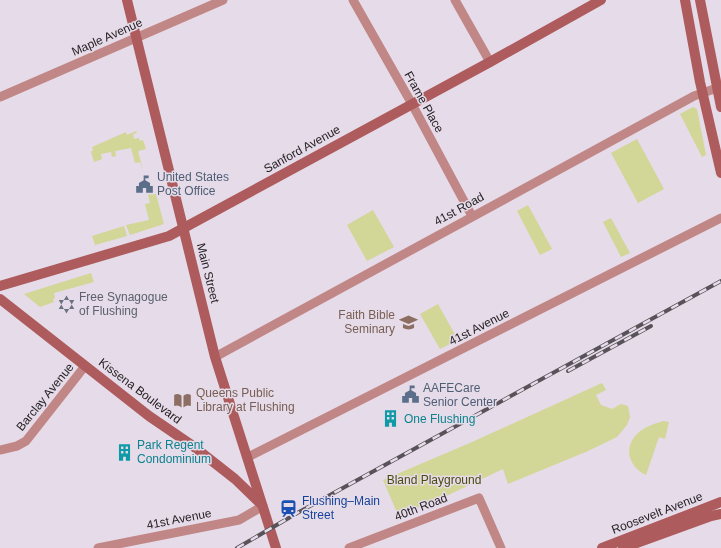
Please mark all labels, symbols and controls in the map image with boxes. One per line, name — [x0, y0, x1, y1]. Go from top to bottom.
street label: Maple Avenue — [70, 15, 145, 59]
street label: Frame Place — [401, 69, 447, 135]
street label: Sanford Avenue — [261, 122, 343, 176]
place label: United States Post Office — [157, 170, 229, 198]
public building icon: United States Post Office — [134, 174, 154, 194]
street label: 41st Road — [432, 190, 486, 228]
street label: Main Street — [194, 242, 222, 305]
place label: Free Synagogue of Flushing — [79, 290, 168, 318]
synagogue icon: Free Synagogue of Flushing — [56, 294, 76, 314]
street label: 41st Avenue — [446, 306, 512, 348]
place label: Faith Bible Seminary — [338, 308, 395, 336]
school or university icon: Faith Bible Seminary — [398, 312, 418, 332]
street label: Kissena Boulevard — [96, 355, 184, 427]
street label: Barclay Avenue — [13, 360, 77, 434]
place label: AAFECare Senior Center — [423, 381, 497, 409]
public building icon: AAFECare Senior Center — [400, 385, 420, 405]
place label: Queens Public Library at Flushing — [196, 386, 295, 414]
library icon: Queens Public Library at Flushing — [173, 390, 193, 410]
building icon: One Flushing — [381, 409, 401, 429]
place label: One Flushing — [404, 412, 475, 426]
place label: Park Regent Condominium — [137, 438, 211, 466]
building icon: Park Regent Condominium — [114, 442, 134, 462]
park label: Bland Playground — [387, 473, 481, 487]
street label: Roosevelt Avenue — [609, 489, 705, 537]
street label: 40th Road — [393, 491, 449, 523]
place label: Flushing–Main Street — [302, 494, 380, 522]
station icon: Flushing–Main Street — [279, 498, 299, 518]
street label: 41st Avenue — [145, 506, 213, 532]

